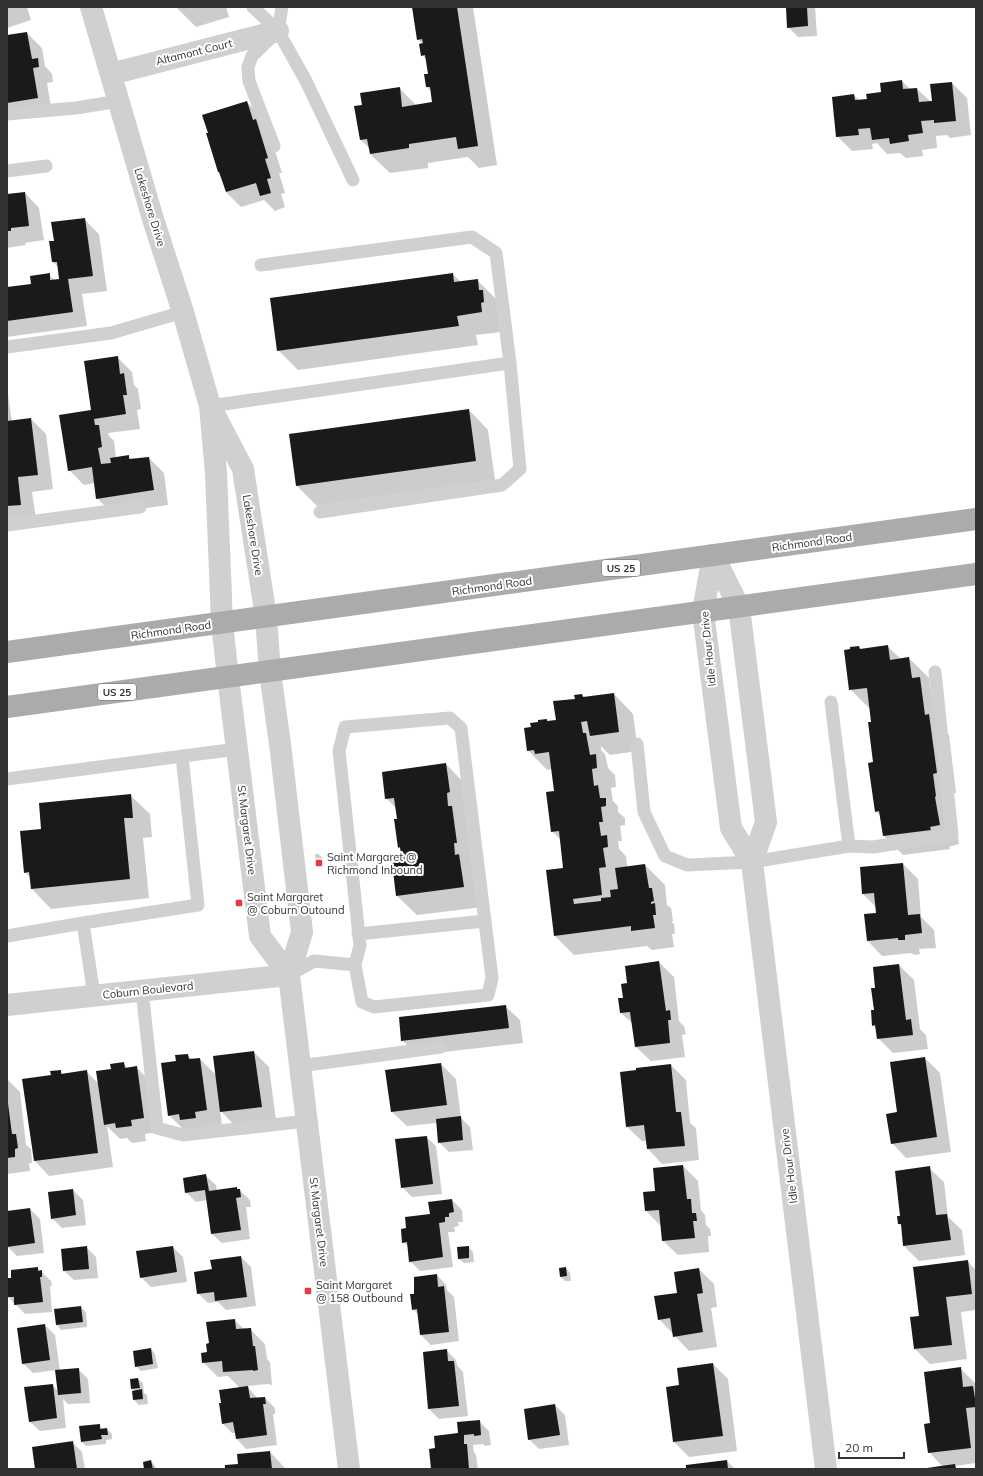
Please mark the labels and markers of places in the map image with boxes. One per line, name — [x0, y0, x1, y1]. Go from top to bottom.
place label: Saint Margaret @ Richmond Inbound — [327, 850, 423, 877]
marker: Saint Margaret @ Richmond Inbound — [314, 858, 324, 868]
place label: Saint Margaret @ Coburn Outound — [247, 890, 345, 917]
marker: Saint Margaret @ Coburn Outound — [234, 898, 244, 908]
place label: Saint Margaret @ 158 Outbound — [316, 1278, 403, 1305]
marker: Saint Margaret @ 158 Outbound — [303, 1286, 313, 1296]

